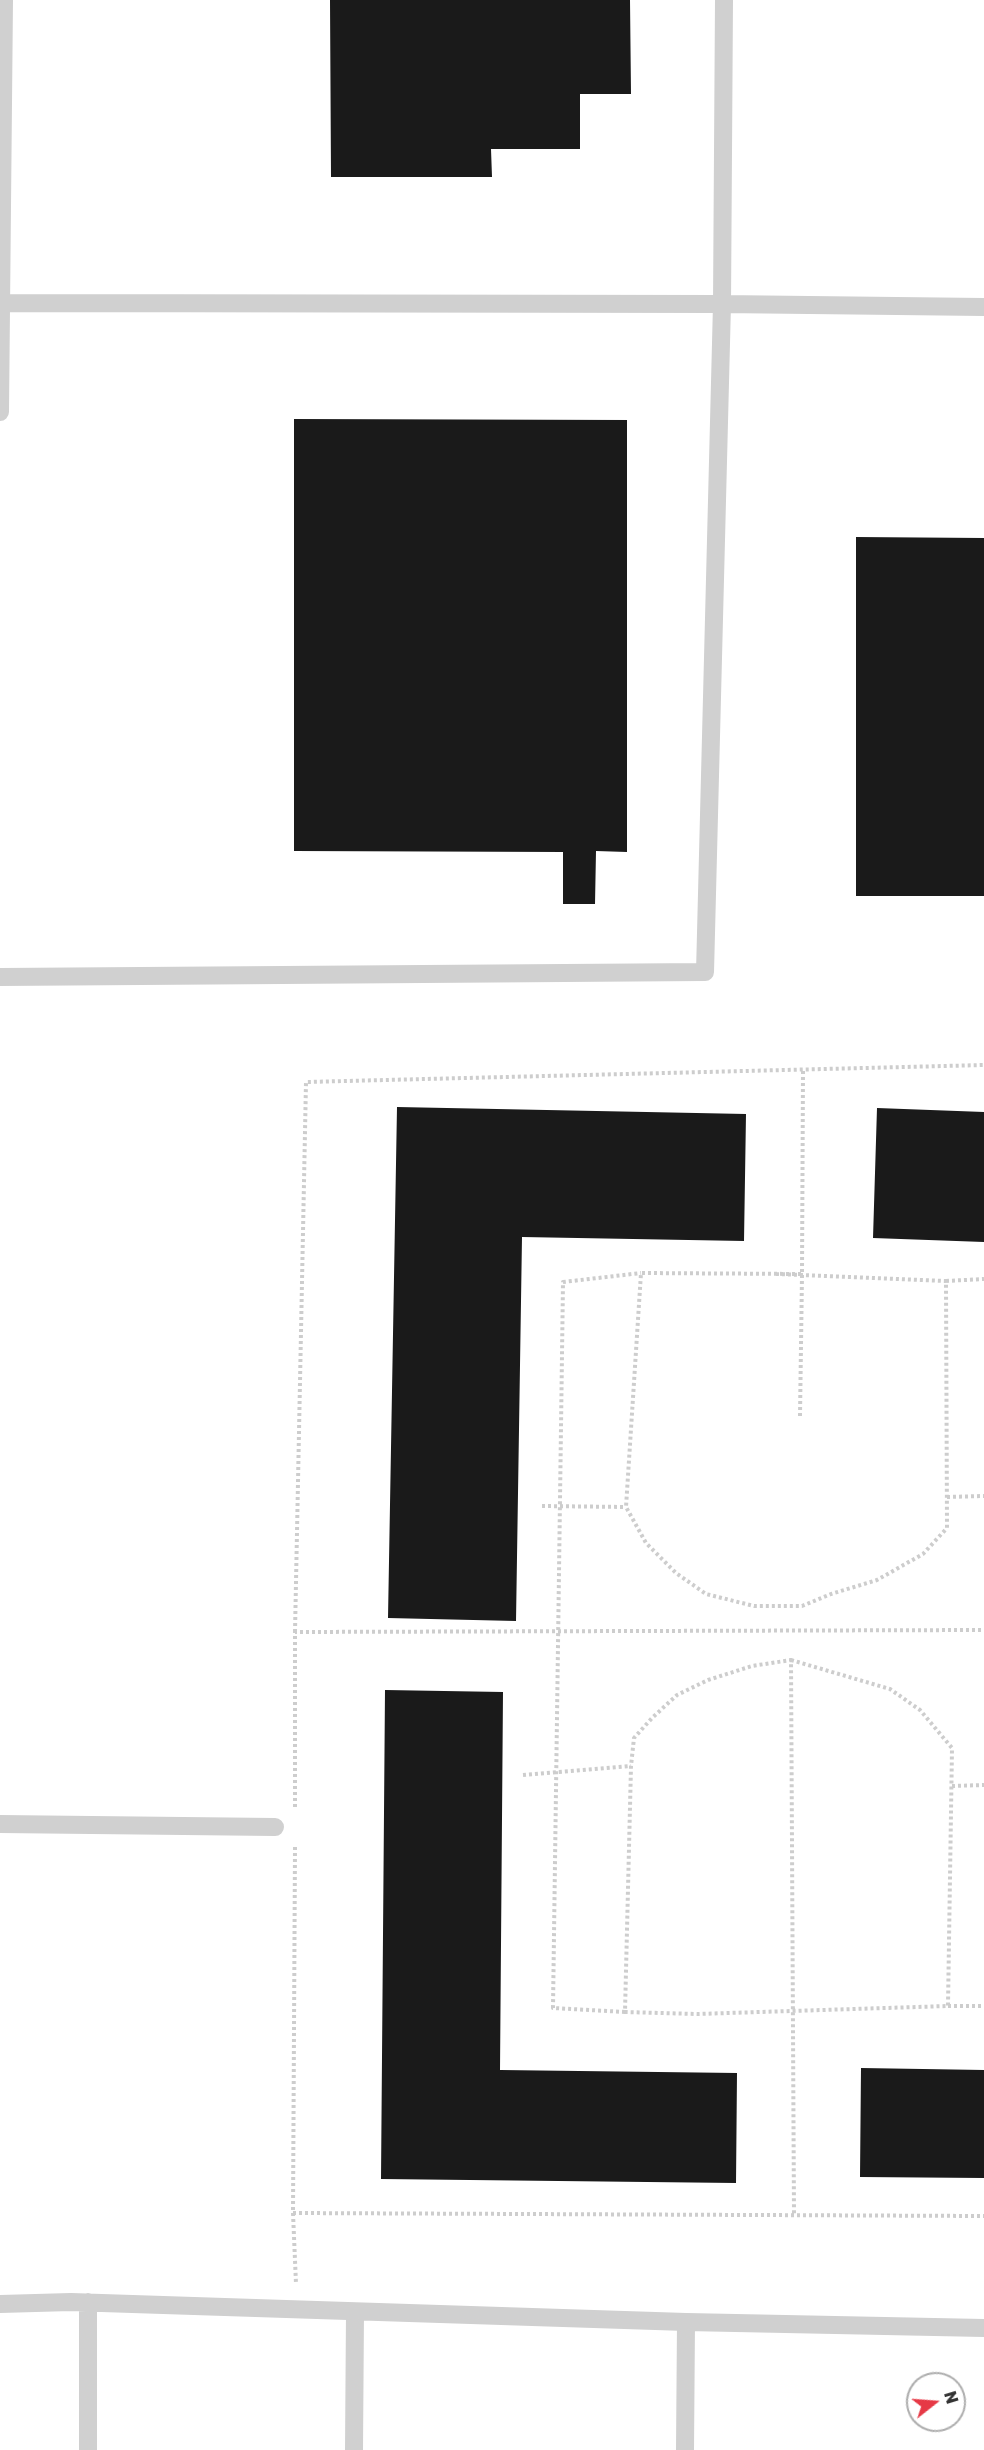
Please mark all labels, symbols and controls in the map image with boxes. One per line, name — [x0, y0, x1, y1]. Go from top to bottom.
north arrow — [906, 2372, 966, 2432]
text: N — [940, 2389, 963, 2406]

